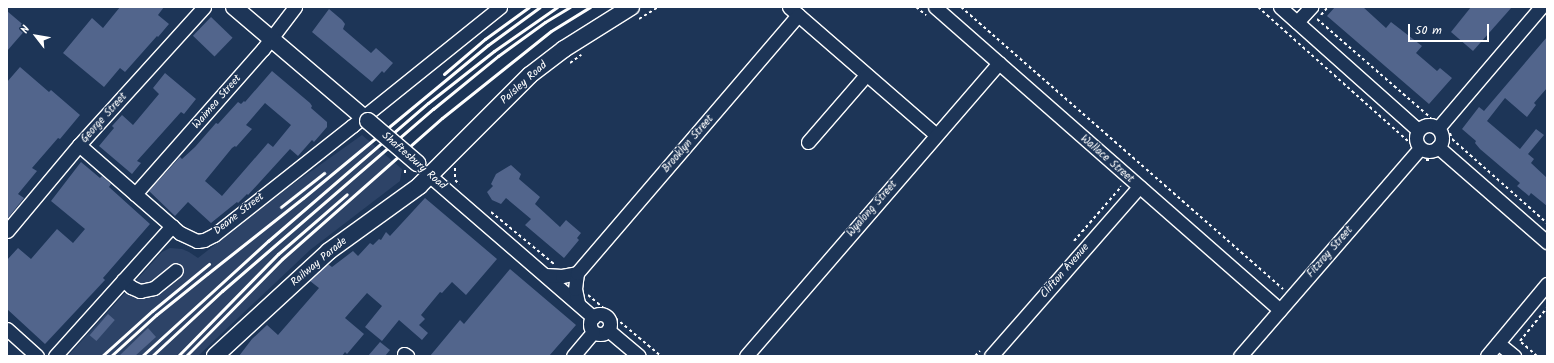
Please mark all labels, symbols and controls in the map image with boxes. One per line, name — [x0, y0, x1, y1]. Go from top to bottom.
north arrow — [16, 16, 56, 56]
scale bar — [1410, 16, 1491, 42]
text: 50 m — [1415, 21, 1442, 40]
text: N — [16, 22, 35, 37]
street label: Paisley Road — [498, 59, 550, 107]
street label: Waimea Street — [190, 72, 244, 132]
street label: George Street — [78, 90, 130, 146]
street label: Brooklyn Street — [659, 113, 717, 175]
street label: Shaftesbury Road — [379, 129, 449, 193]
street label: Wallace Street — [1078, 132, 1136, 186]
street label: Wyalong Street — [844, 178, 900, 240]
street label: Deane Street — [211, 190, 267, 238]
street label: Fitzroy Street — [1304, 224, 1356, 280]
street label: Railway Parade — [288, 235, 350, 289]
street label: Clifton Avenue — [1038, 241, 1092, 301]

